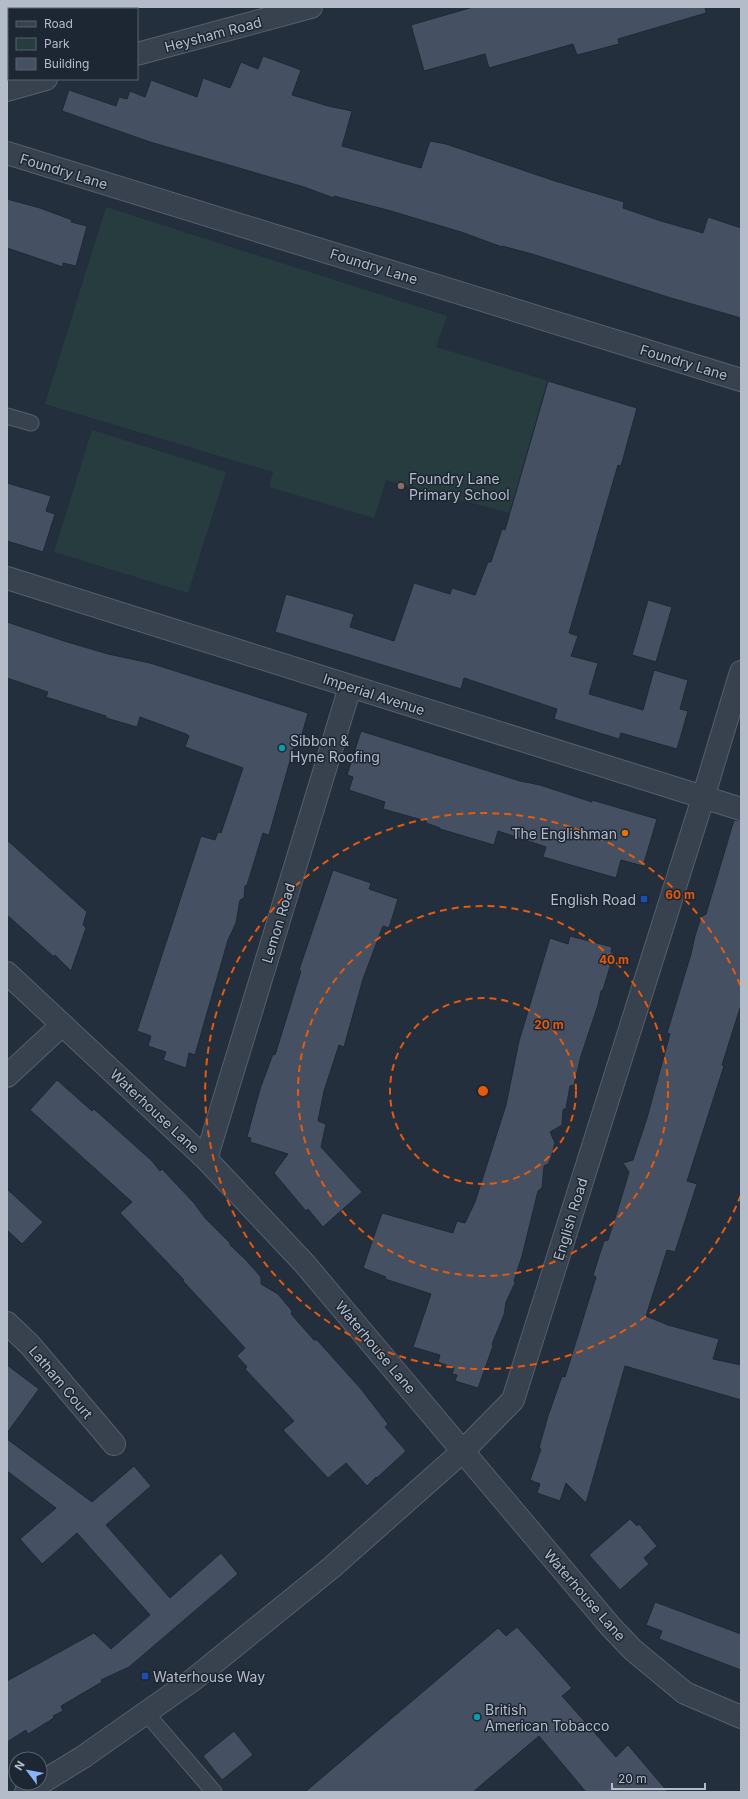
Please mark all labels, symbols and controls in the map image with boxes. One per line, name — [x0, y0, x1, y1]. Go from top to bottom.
legend — [8, 8, 138, 80]
street label: Heysham Road — [163, 13, 263, 55]
text: Road — [44, 16, 73, 31]
text: Park — [44, 36, 70, 51]
text: Building — [44, 56, 89, 71]
street label: Foundry Lane — [18, 150, 110, 192]
street label: Foundry Lane — [328, 245, 420, 287]
street label: Foundry Lane — [638, 341, 730, 383]
place label: Foundry Lane Primary School — [409, 470, 510, 503]
marker: Foundry Lane Primary School — [396, 481, 406, 491]
street label: Imperial Avenue — [321, 670, 427, 718]
place label: Sibbon & Hyne Roofing — [290, 732, 380, 765]
marker: Sibbon & Hyne Roofing — [277, 743, 287, 753]
place label: The Englishman — [511, 825, 617, 842]
marker: The Englishman — [620, 828, 630, 838]
street label: Lemon Road — [258, 881, 298, 965]
text: 60 m — [665, 887, 695, 902]
place label: English Road — [551, 891, 636, 908]
marker: English Road — [639, 894, 649, 904]
text: 40 m — [599, 952, 629, 967]
text: 20 m — [534, 1017, 564, 1032]
street label: Waterhouse Lane — [107, 1065, 203, 1157]
centre of rings — [476, 1084, 490, 1098]
street label: English Road — [549, 1176, 591, 1262]
street label: Waterhouse Lane — [332, 1297, 420, 1397]
street label: Latham Court — [26, 1342, 97, 1422]
street label: Waterhouse Lane — [541, 1546, 629, 1644]
place label: Waterhouse Way — [153, 1668, 265, 1685]
marker: Waterhouse Way — [140, 1671, 150, 1681]
place label: British American Tobacco — [485, 1701, 609, 1734]
marker: British American Tobacco — [472, 1712, 482, 1722]
north arrow — [8, 1751, 48, 1791]
text: N — [11, 1758, 28, 1773]
scale bar — [612, 1765, 705, 1791]
text: 20 m — [618, 1771, 647, 1786]

